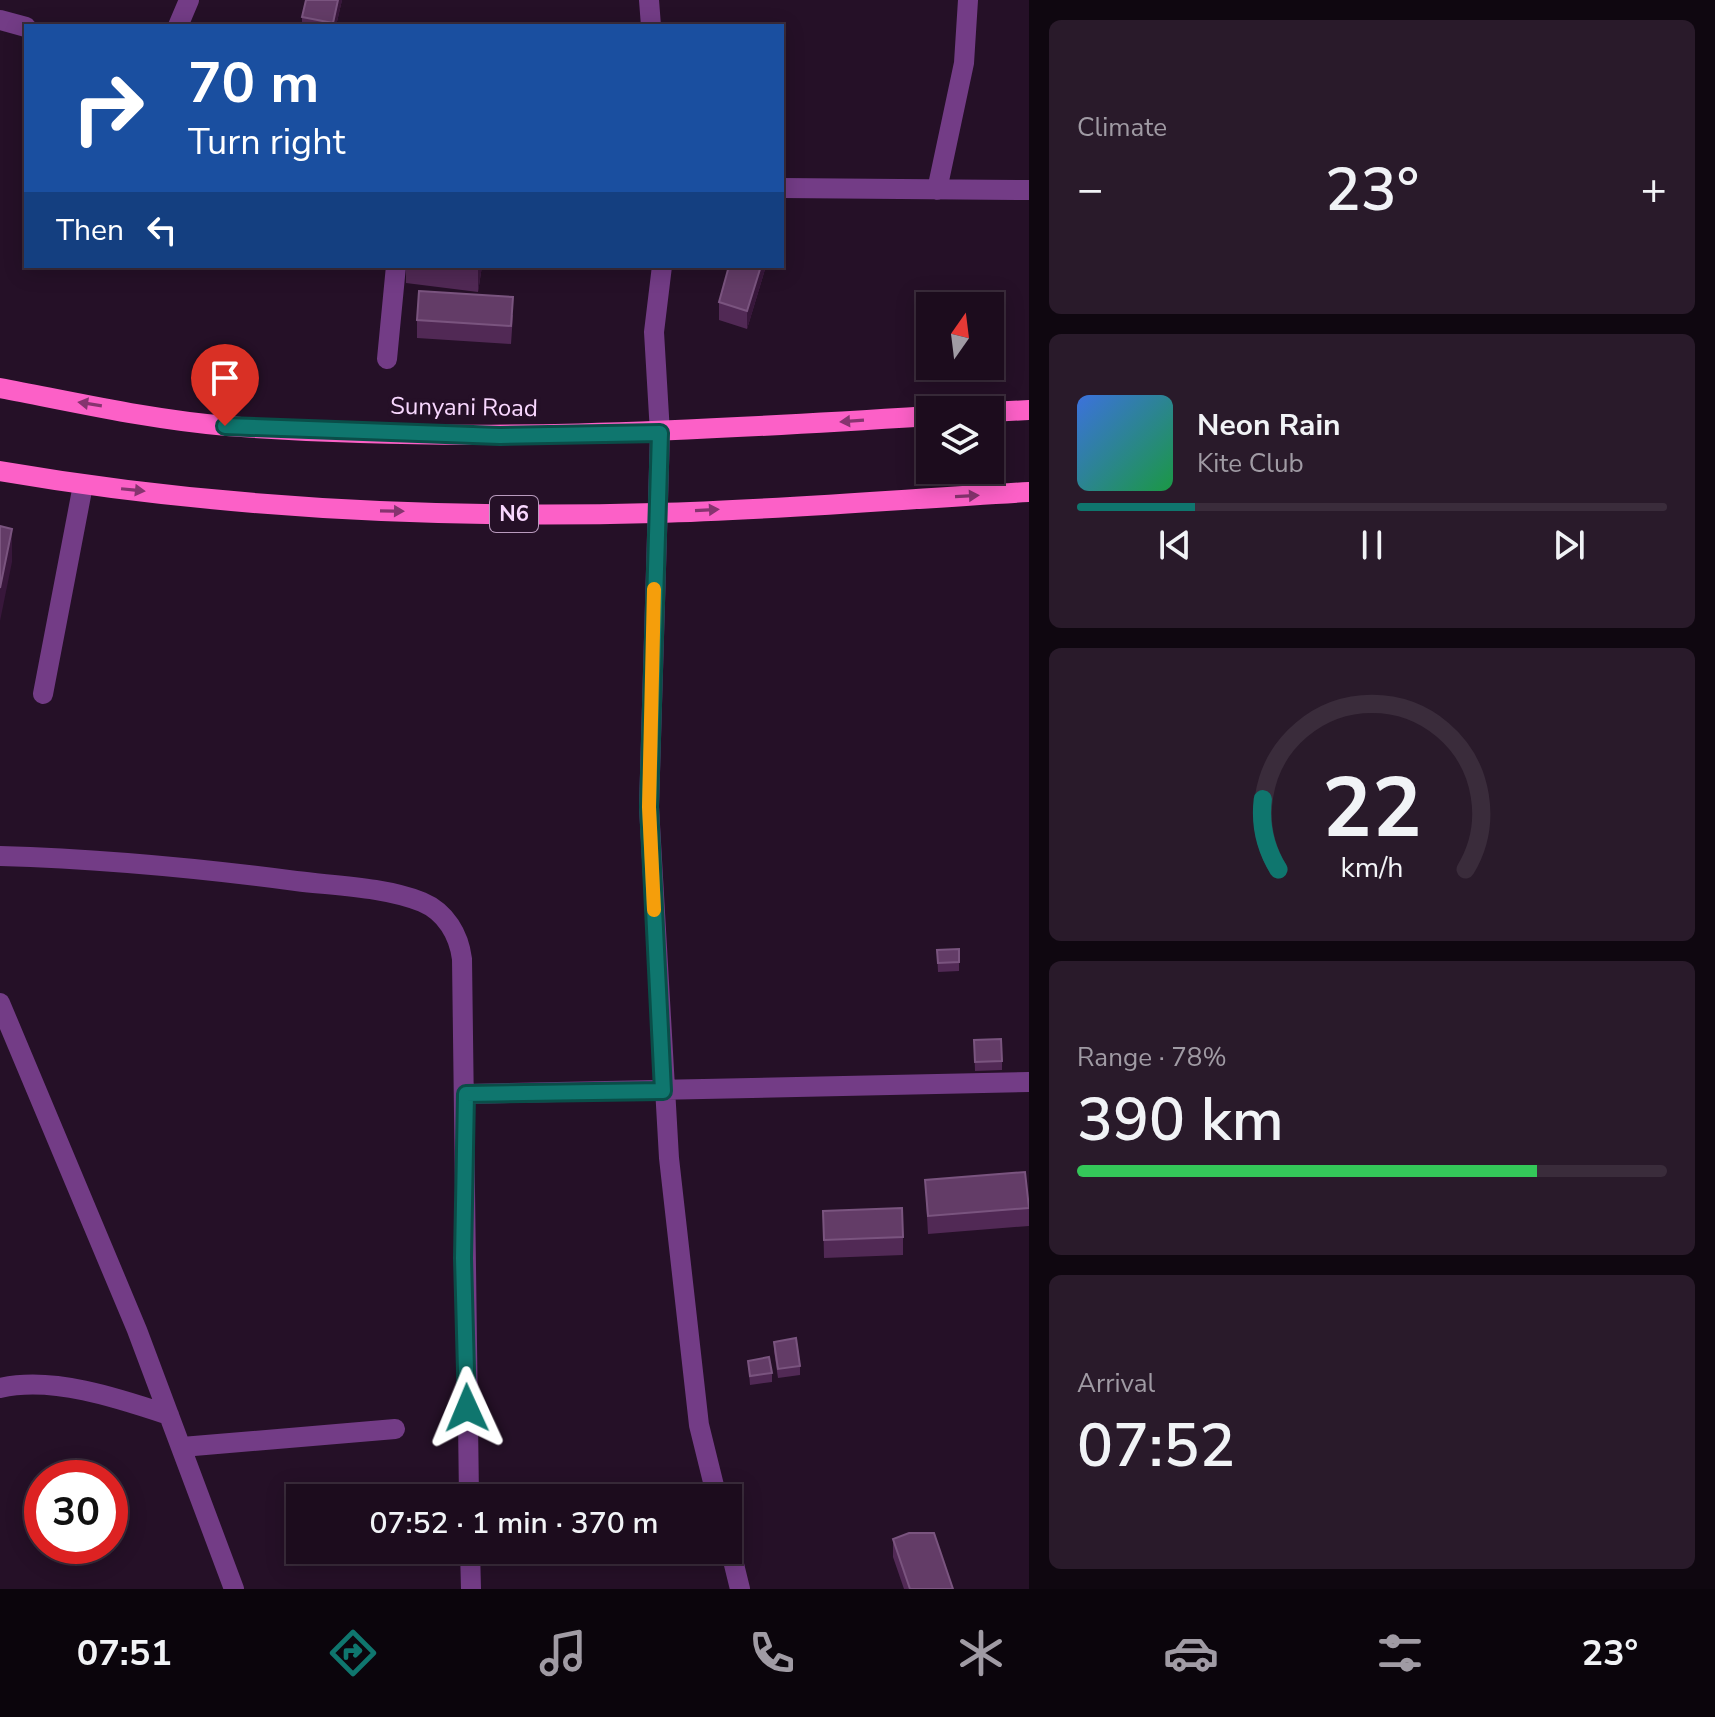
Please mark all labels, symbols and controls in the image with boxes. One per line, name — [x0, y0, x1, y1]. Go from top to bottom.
text: 70 m — [188, 45, 319, 122]
icon: right — [56, 56, 160, 160]
text: Climate — [1077, 110, 1167, 145]
text: Turn right — [188, 118, 345, 167]
text: 23° — [1325, 149, 1419, 231]
text: − — [1077, 160, 1103, 220]
text: + — [1641, 160, 1667, 220]
icon: left — [140, 208, 184, 252]
text: Then — [56, 210, 124, 251]
north arrow — [916, 292, 1004, 380]
map controls — [916, 292, 1004, 484]
pin — [191, 344, 259, 426]
icon: arrive — [203, 356, 247, 400]
street label: Sunyani Road — [390, 390, 538, 424]
button: layers — [916, 396, 1004, 484]
one-way arrow — [78, 397, 103, 410]
text: Neon Rain — [1197, 405, 1341, 446]
one-way arrow — [839, 415, 864, 428]
text: Kite Club — [1197, 446, 1304, 481]
one-way arrow — [120, 484, 145, 497]
one-way arrow — [955, 489, 980, 502]
road number: N6 — [490, 496, 538, 532]
one-way arrow — [380, 504, 405, 517]
one-way arrow — [695, 504, 721, 517]
icon: previous — [1153, 523, 1197, 567]
icon: pause — [1350, 523, 1394, 567]
icon: next — [1547, 523, 1591, 567]
text: 22 — [1322, 752, 1422, 865]
text: km/h — [1341, 849, 1403, 888]
text: Range · 78% — [1077, 1040, 1227, 1075]
text: 390 km — [1077, 1079, 1284, 1161]
position arrow — [425, 1366, 509, 1450]
text: Arrival — [1077, 1366, 1155, 1401]
text: 07:52 — [1077, 1405, 1235, 1487]
speed limit sign: 30 — [24, 1460, 128, 1564]
text: 07:52 · 1 min · 370 m — [369, 1503, 659, 1544]
icon: directions — [325, 1625, 381, 1681]
icon: music — [535, 1625, 591, 1681]
icon: phone — [744, 1625, 800, 1681]
icon: climate — [953, 1625, 1009, 1681]
icon: car — [1163, 1625, 1219, 1681]
icon: filters — [1372, 1625, 1428, 1681]
text: 07:51 — [77, 1629, 172, 1678]
text: 23° — [1581, 1629, 1638, 1678]

